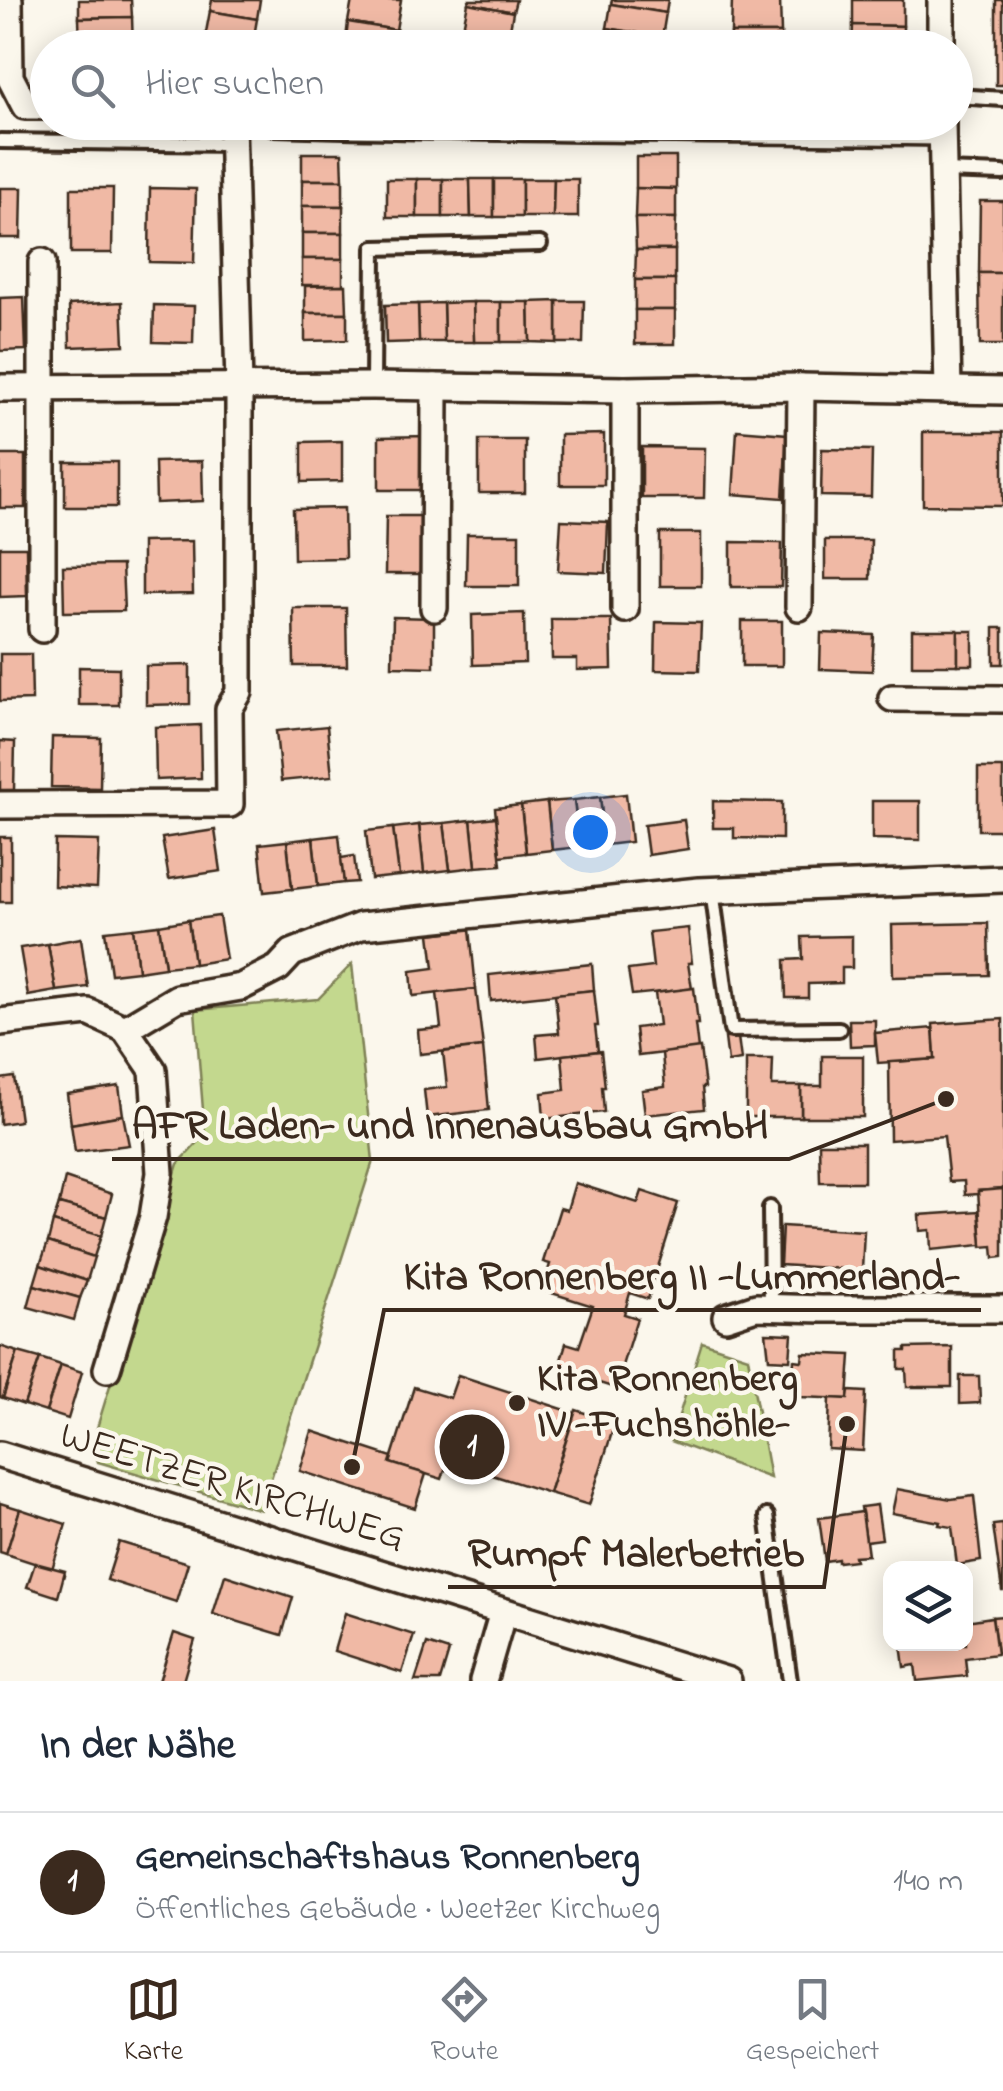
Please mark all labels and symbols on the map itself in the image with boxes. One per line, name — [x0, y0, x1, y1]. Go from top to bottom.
your location — [565, 807, 616, 858]
callout: AFR Laden- und Innenausbau GmbH — [112, 1087, 789, 1159]
text: AFR Laden- und Innenausbau GmbH — [132, 1097, 768, 1158]
callout: Kita Ronnenberg II -Lummerland- — [384, 1238, 981, 1310]
text: Kita Ronnenberg II -Lummerland- — [404, 1248, 960, 1310]
place label: Kita Ronnenberg IV -Fuchshöhle- — [537, 1351, 798, 1456]
marker: Kita Ronnenberg IV -Fuchshöhle- — [506, 1392, 528, 1414]
street label: WEETZER KIRCHWEG — [52, 1407, 412, 1569]
pin: 1 — [440, 1410, 504, 1484]
callout: Rumpf Malerbetrieb — [448, 1515, 824, 1587]
text: Rumpf Malerbetrieb — [468, 1525, 804, 1586]

